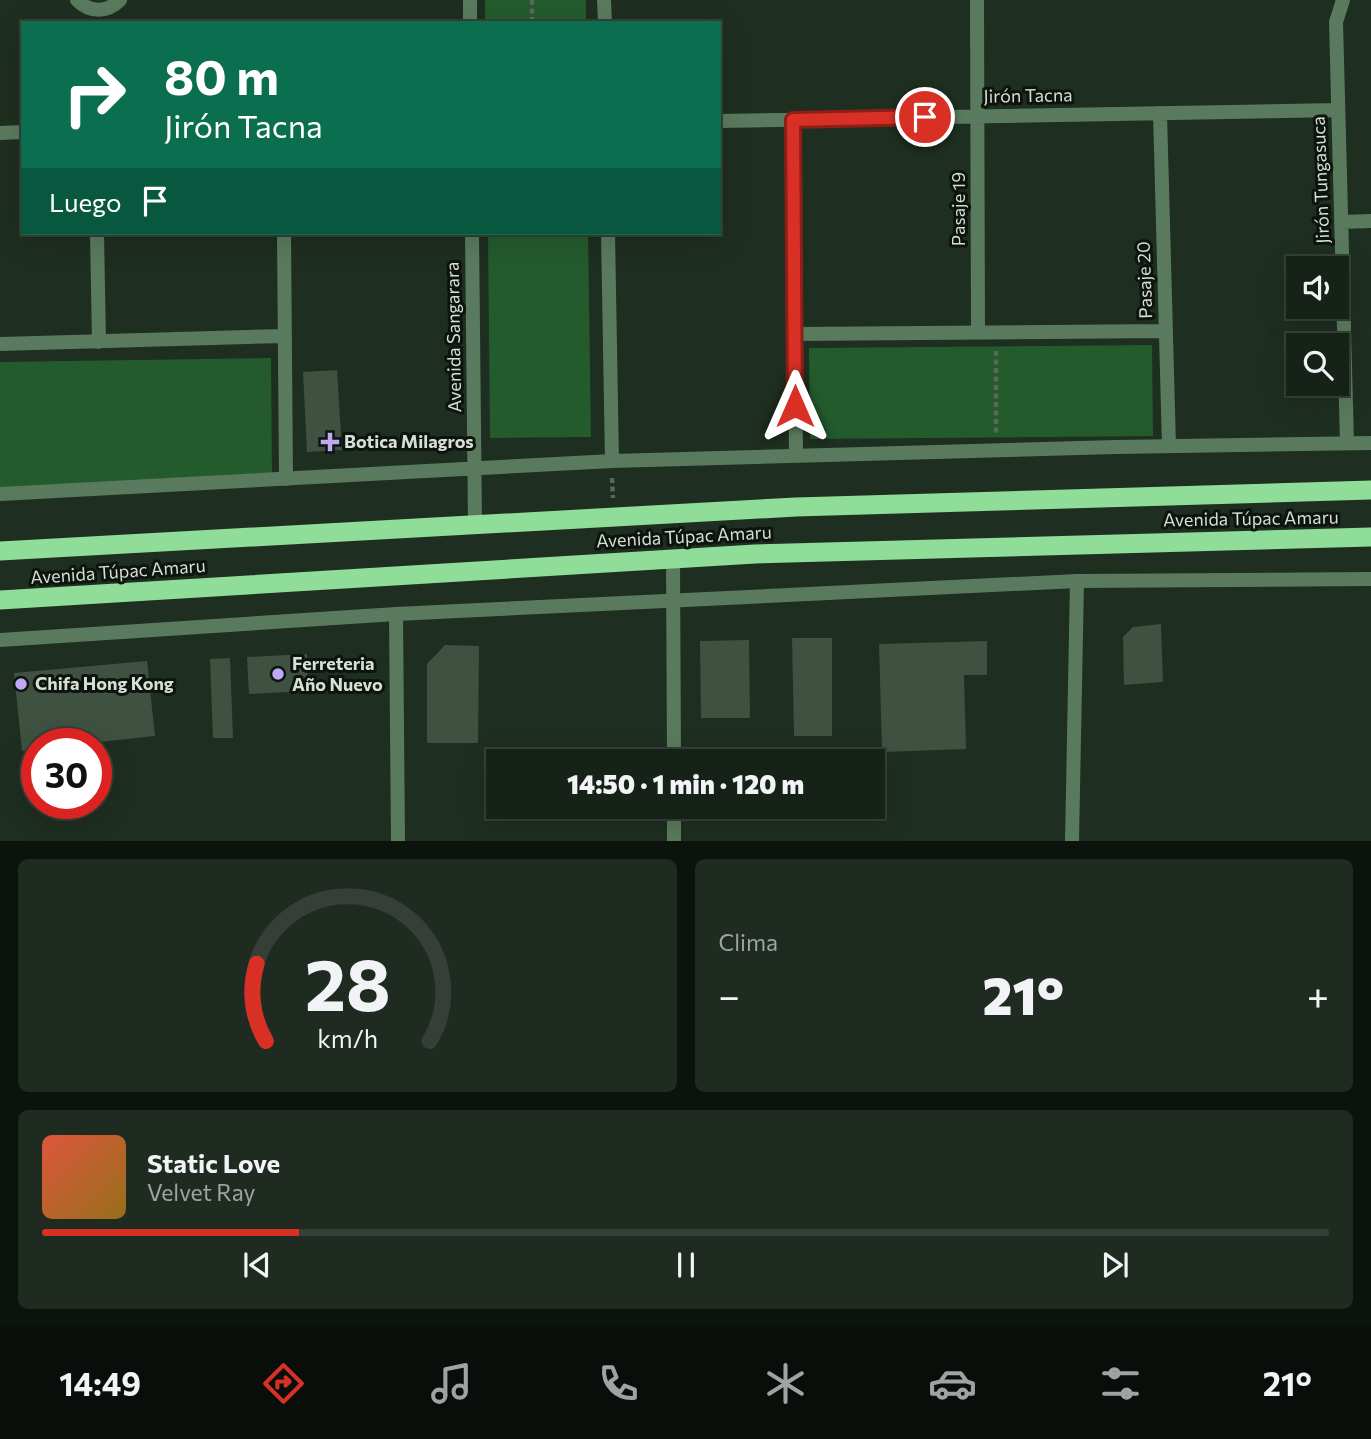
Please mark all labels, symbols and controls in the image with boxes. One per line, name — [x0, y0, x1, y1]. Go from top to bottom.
text: 80 m — [164, 45, 279, 105]
icon: right — [49, 49, 140, 140]
street label: Jirón Tacna — [983, 83, 1073, 107]
pin — [895, 87, 955, 147]
icon: arrive — [906, 98, 944, 136]
text: Jirón Tacna — [164, 105, 323, 145]
street label: Jirón Tungasuca — [1307, 116, 1333, 244]
street label: Pasaje 19 — [947, 172, 969, 246]
icon: arrive — [136, 182, 174, 220]
text: Luego — [49, 186, 122, 217]
street label: Pasaje 20 — [1132, 241, 1156, 319]
map controls — [1286, 256, 1349, 396]
button: sound — [1286, 256, 1349, 319]
street label: Avenida Sangarara — [441, 262, 465, 412]
button: search — [1286, 333, 1349, 396]
position arrow — [758, 369, 832, 443]
place label: Botica Milagros — [344, 430, 474, 452]
marker: Botica Milagros — [322, 434, 338, 450]
street label: Avenida Túpac Amaru — [1163, 505, 1339, 531]
street label: Avenida Túpac Amaru — [596, 520, 772, 552]
street label: Avenida Túpac Amaru — [30, 554, 206, 588]
place label: Ferreteria Año Nuevo — [292, 652, 383, 695]
marker: Ferreteria Año Nuevo — [270, 666, 286, 682]
place label: Chifa Hong Kong — [35, 672, 174, 694]
marker: Chifa Hong Kong — [13, 676, 29, 692]
speed limit sign: 30 — [21, 728, 112, 819]
text: 14:50 · 1 min · 120 m — [567, 768, 804, 799]
text: Clima — [719, 928, 778, 956]
text: 28 — [304, 938, 390, 1027]
text: 21° — [983, 962, 1064, 1026]
text: − — [719, 971, 740, 1018]
text: + — [1307, 971, 1329, 1018]
text: km/h — [317, 1023, 378, 1053]
text: Static Love — [147, 1147, 280, 1178]
text: Velvet Ray — [147, 1178, 255, 1206]
icon: previous — [238, 1246, 276, 1284]
icon: pause — [667, 1246, 705, 1284]
icon: next — [1096, 1246, 1134, 1284]
icon: directions — [259, 1359, 308, 1408]
icon: music — [427, 1359, 476, 1408]
icon: phone — [594, 1359, 643, 1408]
icon: climate — [761, 1359, 810, 1408]
icon: car — [928, 1359, 977, 1408]
icon: filters — [1096, 1359, 1145, 1408]
text: 14:49 — [59, 1363, 141, 1403]
text: 21° — [1263, 1363, 1312, 1403]

